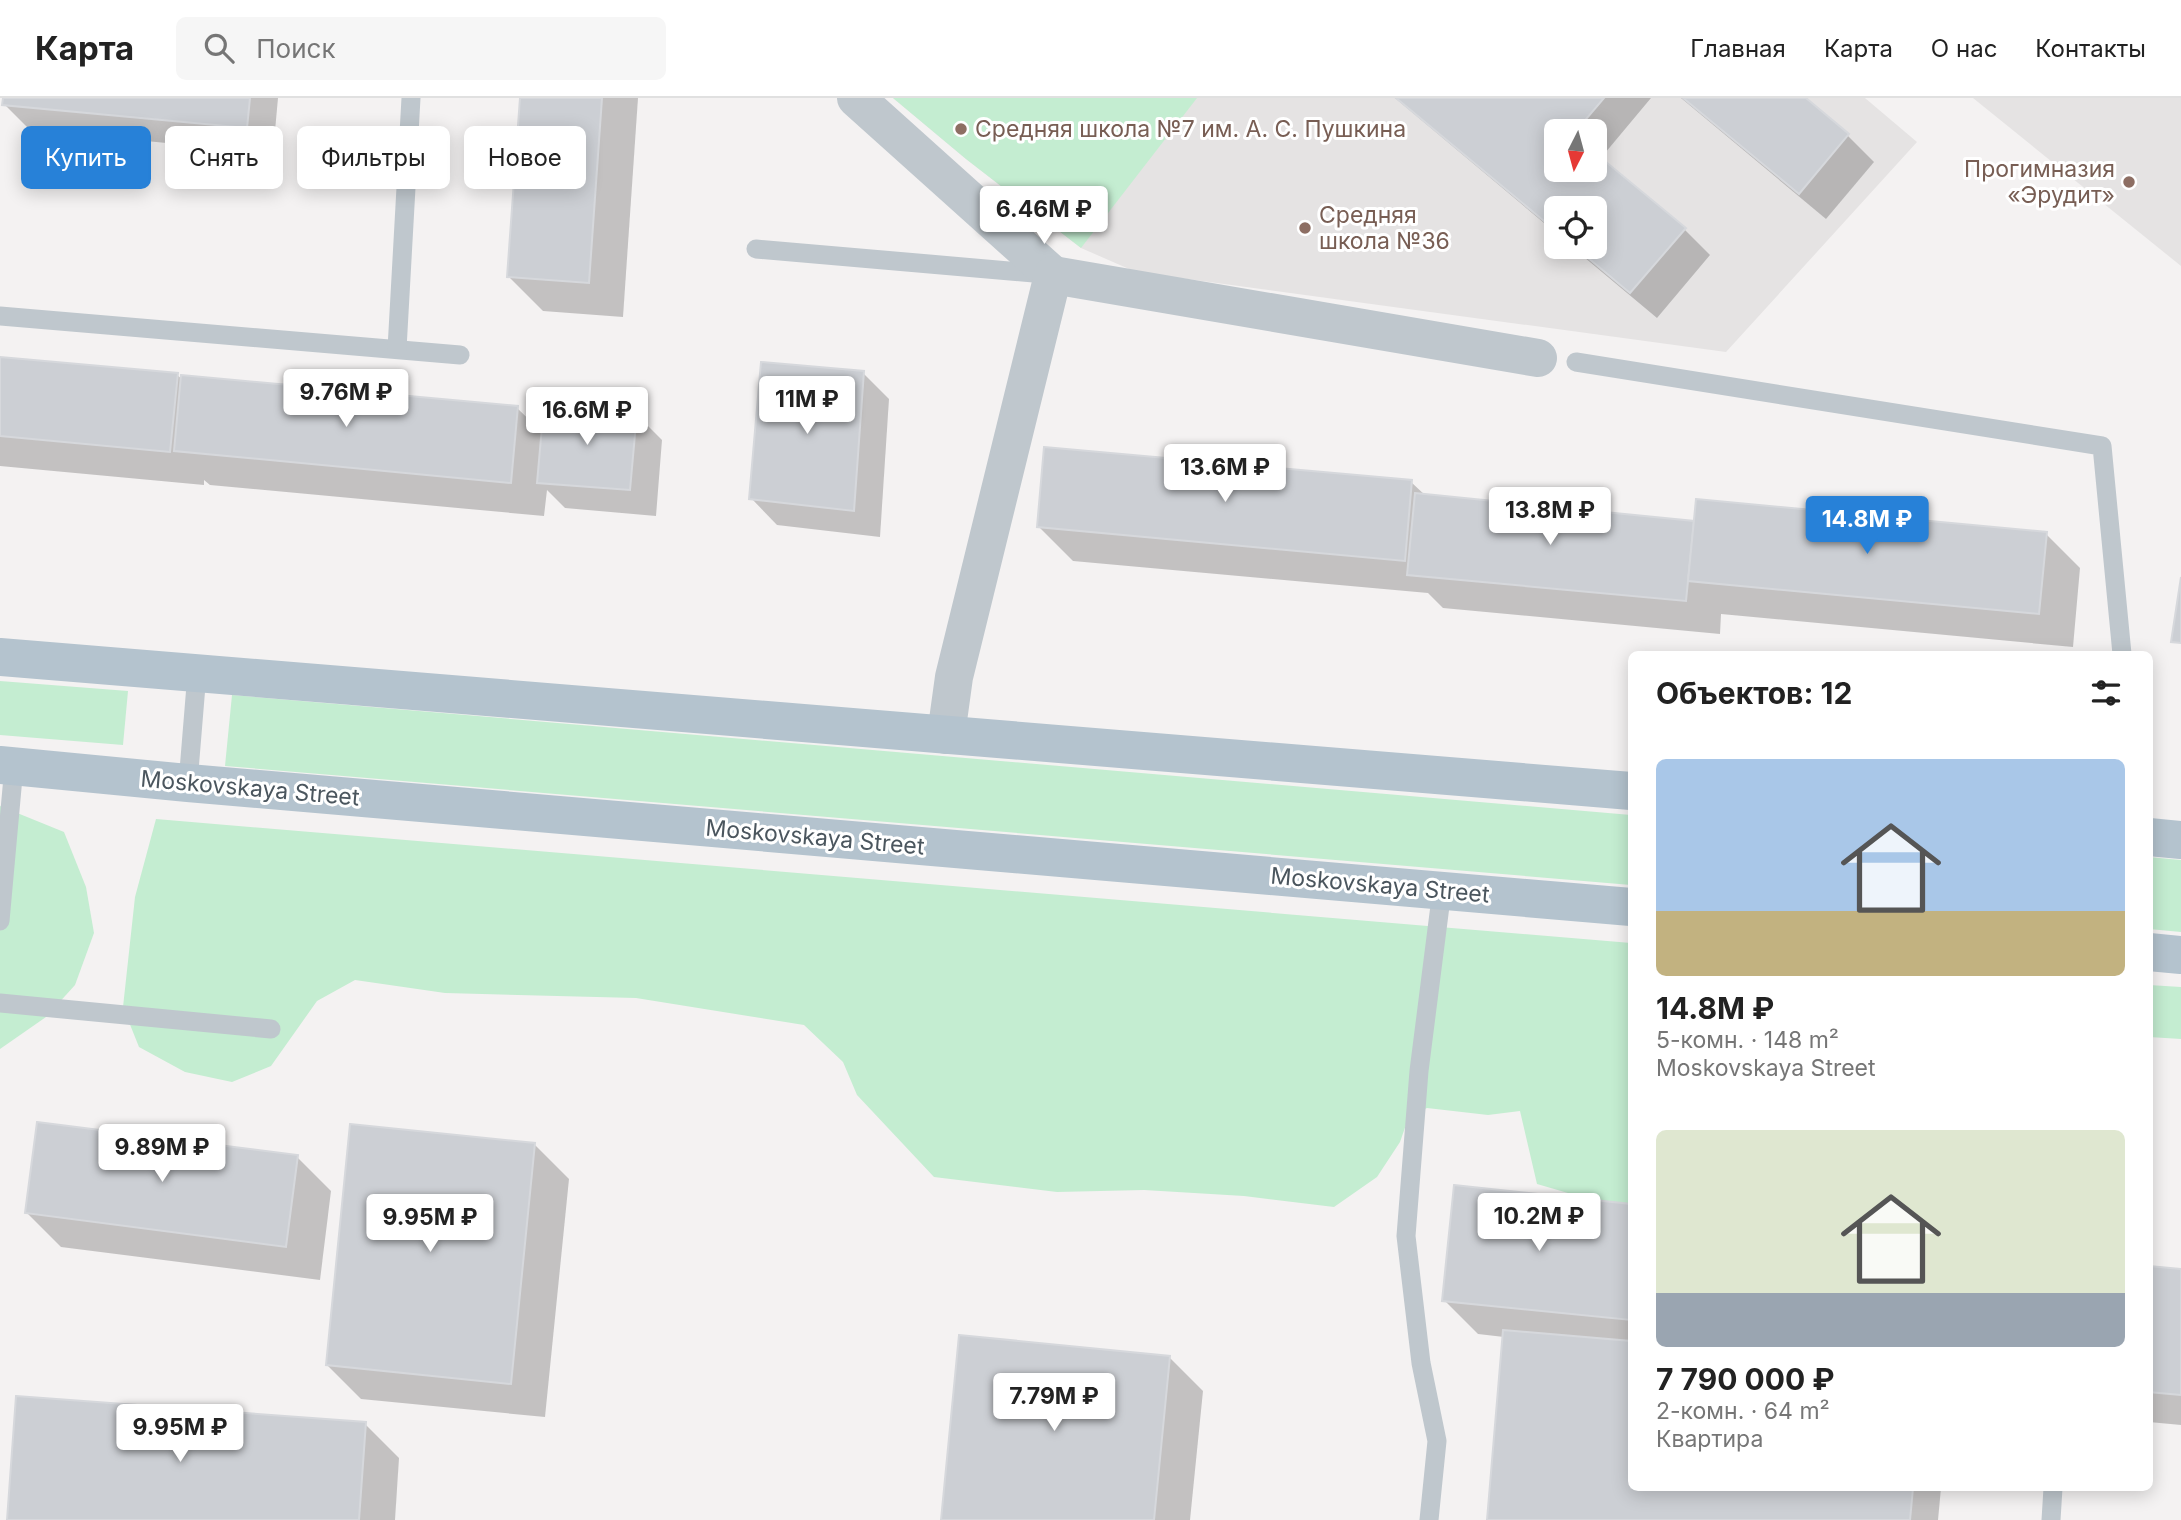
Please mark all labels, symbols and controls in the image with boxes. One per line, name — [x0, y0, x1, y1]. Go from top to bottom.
search box — [176, 17, 666, 80]
text: Карта — [35, 28, 134, 68]
icon: search — [200, 29, 238, 67]
text: Поиск — [256, 33, 335, 64]
text: Главная — [1690, 34, 1786, 63]
text: Карта — [1824, 34, 1893, 63]
text: О нас — [1931, 34, 1997, 63]
text: Контакты — [2035, 34, 2146, 63]
place label: Средняя школа №7 им. А. С. Пушкина — [975, 115, 1406, 143]
north arrow — [1544, 119, 1606, 182]
map controls — [1544, 119, 1607, 259]
marker: Средняя школа №7 им. А. С. Пушкина — [953, 121, 969, 137]
chip: Купить — [21, 126, 151, 189]
chip: Снять — [165, 126, 283, 189]
chip: Фильтры — [297, 126, 450, 189]
chip: Новое — [464, 126, 586, 189]
place label: Прогимназия «Эрудит» — [1964, 155, 2115, 209]
marker: Прогимназия «Эрудит» — [2121, 174, 2137, 190]
pin: 6.46M ₽ — [979, 186, 1109, 246]
text: 6.46M ₽ — [996, 195, 1092, 223]
button: locate — [1544, 196, 1607, 259]
place label: Средняя школа №36 — [1319, 201, 1450, 255]
marker: Средняя школа №36 — [1297, 220, 1313, 236]
pin: 9.76M ₽ — [281, 370, 411, 429]
pin: 11M ₽ — [758, 376, 856, 436]
text: 9.76M ₽ — [299, 378, 393, 406]
text: 11M ₽ — [775, 385, 839, 413]
pin: 16.6M ₽ — [522, 388, 652, 447]
text: 16.6M ₽ — [542, 396, 632, 424]
pin: 13.6M ₽ — [1160, 444, 1290, 504]
text: 13.6M ₽ — [1180, 453, 1270, 481]
pin: 13.8M ₽ — [1485, 488, 1615, 547]
text: 13.8M ₽ — [1505, 496, 1595, 524]
pin: 14.8M ₽ — [1802, 496, 1932, 556]
text: 14.8M ₽ — [1822, 505, 1912, 533]
icon: filters — [2087, 674, 2125, 712]
text: Объектов: 12 — [1656, 675, 1852, 711]
street label: Moskovskaya Street — [139, 764, 361, 812]
icon: home — [1828, 805, 1954, 931]
street label: Moskovskaya Street — [704, 813, 926, 861]
street label: Moskovskaya Street — [1269, 861, 1491, 909]
text: 14.8M ₽ — [1656, 990, 1774, 1026]
text: 5-комн. · 148 m² — [1656, 1026, 1839, 1054]
text: Moskovskaya Street — [1656, 1054, 1876, 1082]
pin: 9.89M ₽ — [97, 1124, 227, 1184]
text: 9.89M ₽ — [114, 1133, 210, 1161]
icon: home — [1828, 1176, 1954, 1302]
pin: 9.95M ₽ — [365, 1194, 495, 1254]
pin: 10.2M ₽ — [1474, 1194, 1604, 1253]
text: 10.2M ₽ — [1494, 1202, 1584, 1230]
text: 9.95M ₽ — [382, 1203, 478, 1231]
text: 7 790 000 ₽ — [1656, 1361, 1835, 1397]
pin: 7.79M ₽ — [989, 1374, 1119, 1433]
text: 7.79M ₽ — [1009, 1382, 1099, 1410]
text: 2-комн. · 64 m² — [1656, 1397, 1830, 1425]
pin: 9.95M ₽ — [115, 1404, 245, 1464]
text: 9.95M ₽ — [132, 1413, 228, 1441]
text: Квартира — [1656, 1425, 1763, 1453]

